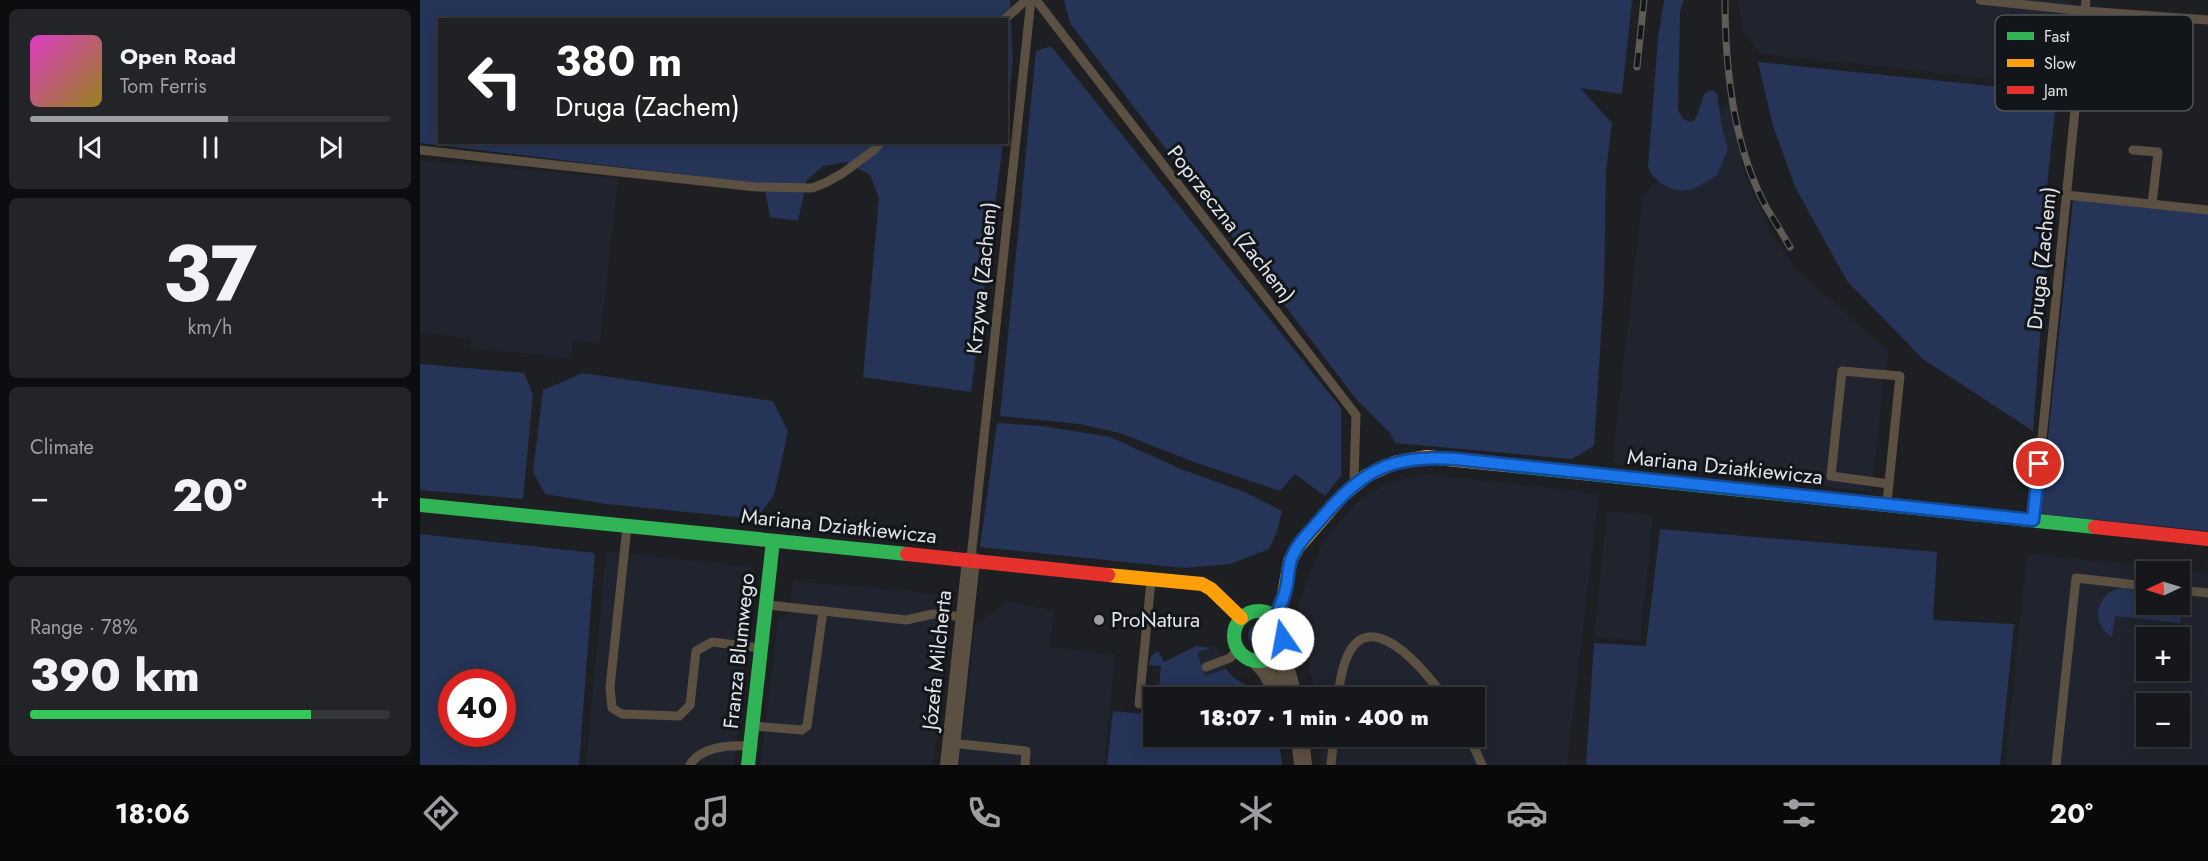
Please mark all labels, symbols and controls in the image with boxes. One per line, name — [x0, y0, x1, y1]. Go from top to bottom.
legend — [1995, 15, 2193, 111]
text: Fast — [2044, 25, 2070, 48]
text: 380 m — [555, 31, 682, 92]
text: Open Road — [120, 40, 236, 72]
icon: left — [456, 42, 534, 120]
text: Slow — [2044, 52, 2076, 75]
text: Tom Ferris — [120, 72, 207, 101]
text: Jam — [2042, 79, 2068, 102]
text: Druga (Zachem) — [555, 87, 740, 126]
icon: previous — [74, 131, 107, 164]
icon: pause — [194, 131, 227, 164]
icon: next — [314, 131, 347, 164]
street label: Poprzeczna (Zachem) — [1160, 139, 1302, 309]
street label: Druga (Zachem) — [2020, 185, 2064, 331]
street label: Krzywa (Zachem) — [959, 200, 1005, 356]
text: 37 — [163, 218, 257, 330]
text: km/h — [187, 313, 233, 342]
text: Climate — [30, 433, 94, 462]
pin — [2013, 438, 2064, 489]
street label: Mariana Dziatkiewicza — [1626, 442, 1824, 492]
icon: arrive — [2022, 447, 2055, 480]
text: 20° — [172, 463, 247, 528]
text: − — [30, 473, 49, 520]
text: + — [370, 473, 390, 520]
street label: Mariana Dziatkiewicza — [740, 501, 938, 551]
north arrow — [2136, 561, 2190, 615]
map controls — [2136, 561, 2190, 747]
street label: Franza Blumwego — [716, 572, 762, 730]
street label: Józefa Milcherta — [914, 589, 959, 734]
place label: ProNatura — [1111, 605, 1200, 635]
position arrow — [1251, 607, 1315, 671]
text: Range · 78% — [30, 613, 137, 642]
marker: ProNatura — [1092, 613, 1106, 627]
button: + — [2136, 627, 2190, 681]
text: 390 km — [30, 643, 200, 708]
speed limit sign: 40 — [438, 669, 516, 747]
button: − — [2136, 693, 2190, 747]
text: 18:07 · 1 min · 400 m — [1199, 701, 1429, 733]
icon: directions — [420, 792, 462, 834]
icon: music — [691, 792, 733, 834]
icon: phone — [963, 792, 1005, 834]
icon: climate — [1235, 792, 1277, 834]
icon: car — [1506, 792, 1548, 834]
icon: filters — [1778, 792, 1820, 834]
text: 18:06 — [115, 794, 190, 833]
text: 20° — [2050, 794, 2093, 833]

